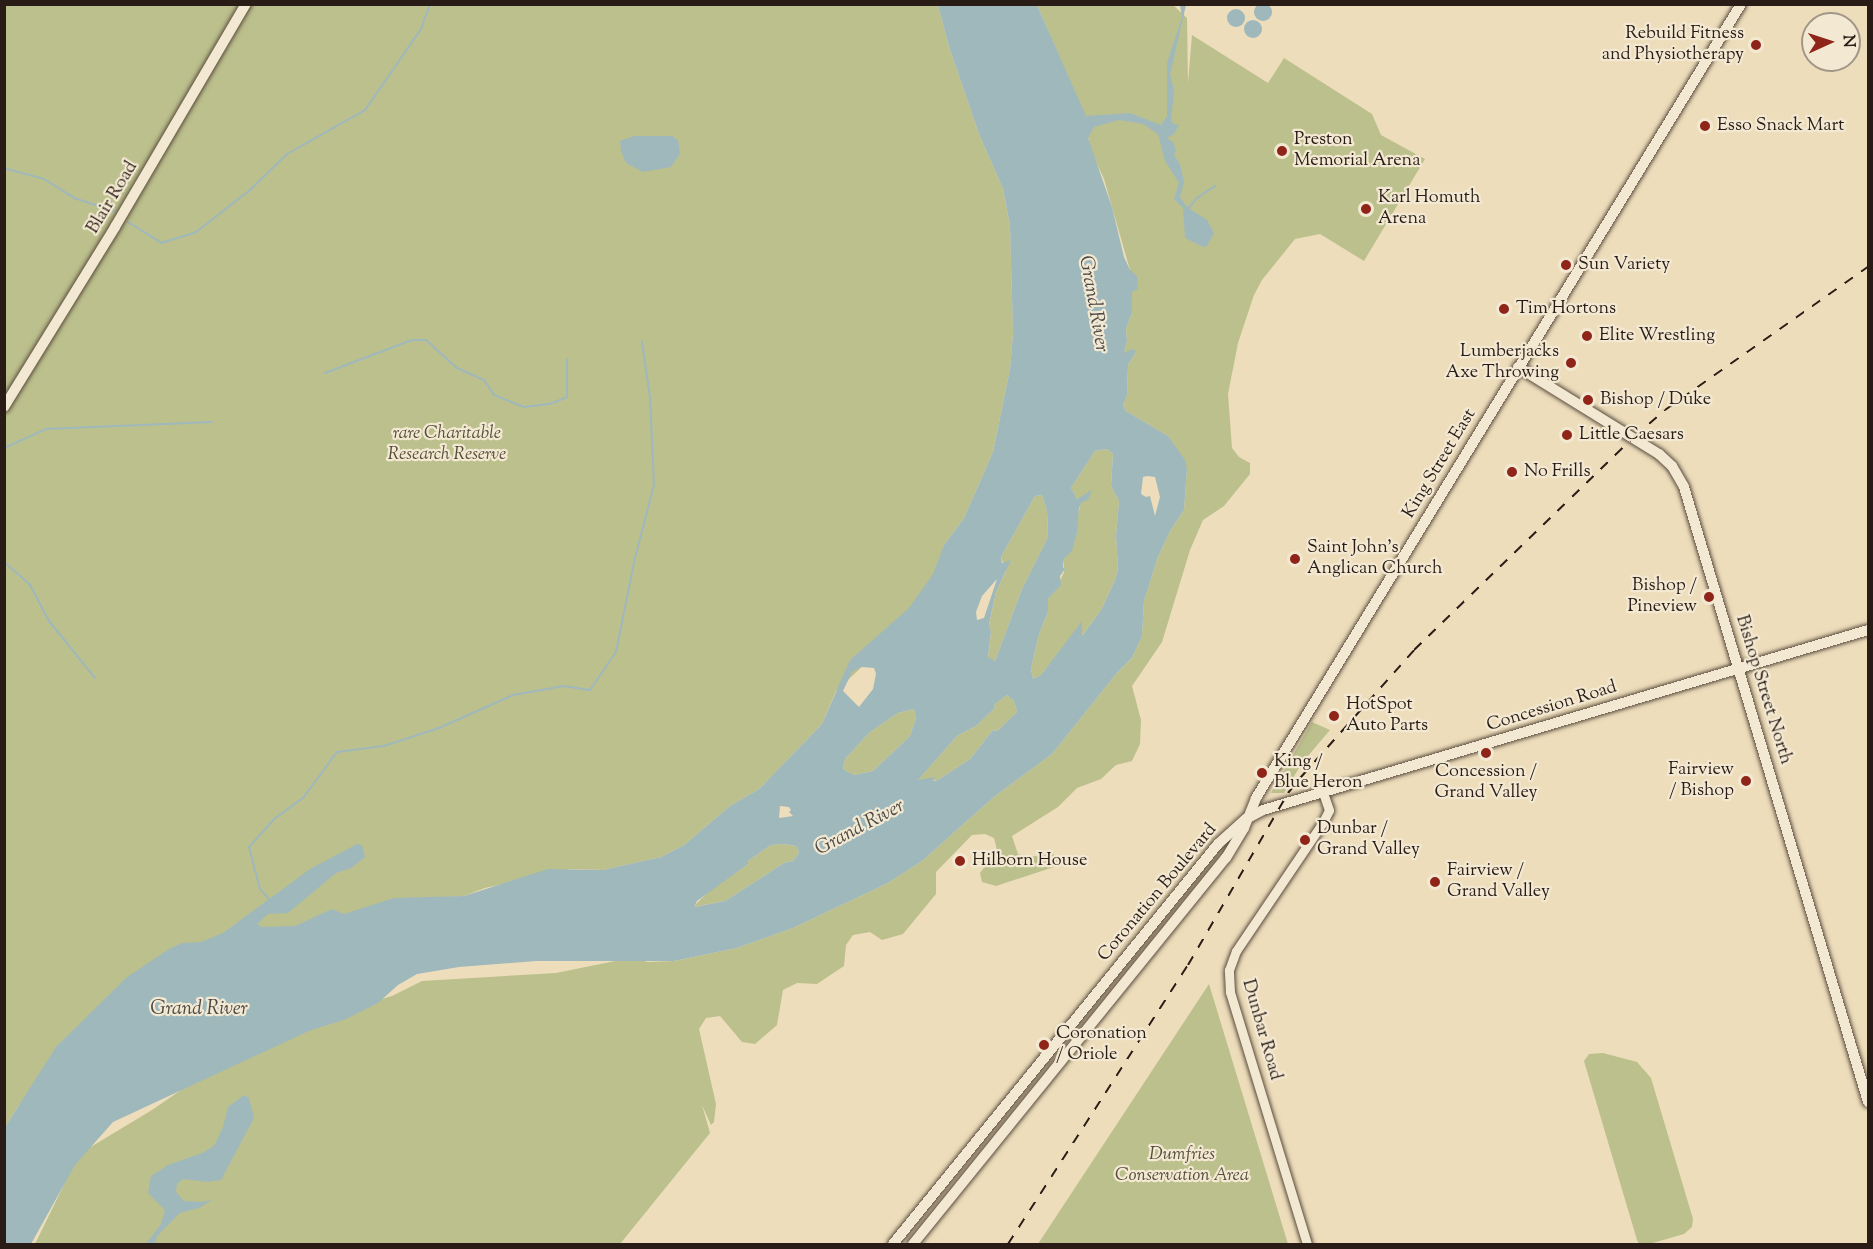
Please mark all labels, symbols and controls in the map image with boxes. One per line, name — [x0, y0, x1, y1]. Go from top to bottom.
north arrow — [1801, 12, 1861, 72]
place label: Rebuild Fitness and Physiotherapy — [1602, 24, 1744, 66]
text: N — [1836, 34, 1859, 48]
marker: Rebuild Fitness and Physiotherapy — [1749, 38, 1763, 52]
place label: Esso Snack Mart — [1717, 115, 1844, 137]
marker: Esso Snack Mart — [1698, 119, 1712, 133]
place label: Preston Memorial Arena — [1294, 130, 1421, 172]
marker: Preston Memorial Arena — [1275, 144, 1289, 158]
street label: Blair Road — [83, 158, 143, 238]
place label: Karl Homuth Arena — [1378, 188, 1480, 230]
marker: Karl Homuth Arena — [1359, 202, 1373, 216]
water label: Grand River — [1073, 254, 1113, 354]
place label: Sun Variety — [1578, 254, 1670, 276]
marker: Sun Variety — [1559, 258, 1573, 272]
place label: Tim Hortons — [1516, 298, 1616, 320]
marker: Tim Hortons — [1497, 302, 1511, 316]
place label: Elite Wrestling — [1599, 325, 1715, 347]
marker: Elite Wrestling — [1580, 329, 1594, 343]
place label: Lumberjacks Axe Throwing — [1446, 342, 1559, 385]
marker: Lumberjacks Axe Throwing — [1564, 356, 1578, 370]
place label: Bishop / Duke — [1600, 389, 1711, 411]
marker: Bishop / Duke — [1581, 393, 1595, 407]
street label: King Street East — [1399, 405, 1481, 523]
park label: rare Charitable Research Reserve — [388, 424, 506, 466]
place label: Little Caesars — [1579, 424, 1684, 446]
marker: Little Caesars — [1560, 428, 1574, 442]
place label: No Frills — [1524, 461, 1590, 483]
marker: No Frills — [1505, 465, 1519, 479]
place label: Saint John's Anglican Church — [1307, 538, 1442, 580]
marker: Saint John's Anglican Church — [1288, 552, 1302, 566]
place label: Bishop / Pineview — [1627, 576, 1697, 618]
marker: Bishop / Pineview — [1702, 590, 1716, 604]
street label: Bishop Street North — [1730, 613, 1796, 767]
street label: Concession Road — [1484, 677, 1620, 737]
place label: HotSpot Auto Parts — [1346, 695, 1428, 738]
marker: HotSpot Auto Parts — [1327, 709, 1341, 723]
marker: Concession / Grand Valley — [1479, 746, 1493, 760]
place label: King / Blue Heron — [1274, 752, 1363, 795]
place label: Fairview / Bishop — [1668, 760, 1734, 802]
place label: Concession / Grand Valley — [1435, 762, 1537, 804]
marker: King / Blue Heron — [1255, 766, 1269, 780]
marker: Fairview / Bishop — [1739, 774, 1753, 788]
water label: Grand River — [811, 794, 909, 862]
place label: Dunbar / Grand Valley — [1317, 819, 1420, 862]
street label: Coronation Boulevard — [1094, 820, 1222, 966]
marker: Dunbar / Grand Valley — [1298, 833, 1312, 847]
place label: Hilborn House — [972, 850, 1087, 872]
marker: Hilborn House — [953, 854, 967, 868]
place label: Fairview / Grand Valley — [1447, 861, 1550, 904]
marker: Fairview / Grand Valley — [1428, 875, 1442, 889]
street label: Dunbar Road — [1236, 977, 1286, 1083]
water label: Grand River — [150, 997, 248, 1021]
place label: Coronation / Oriole — [1056, 1024, 1147, 1066]
marker: Coronation / Oriole — [1037, 1038, 1051, 1052]
park label: Dumfries Conservation Area — [1115, 1145, 1249, 1188]

